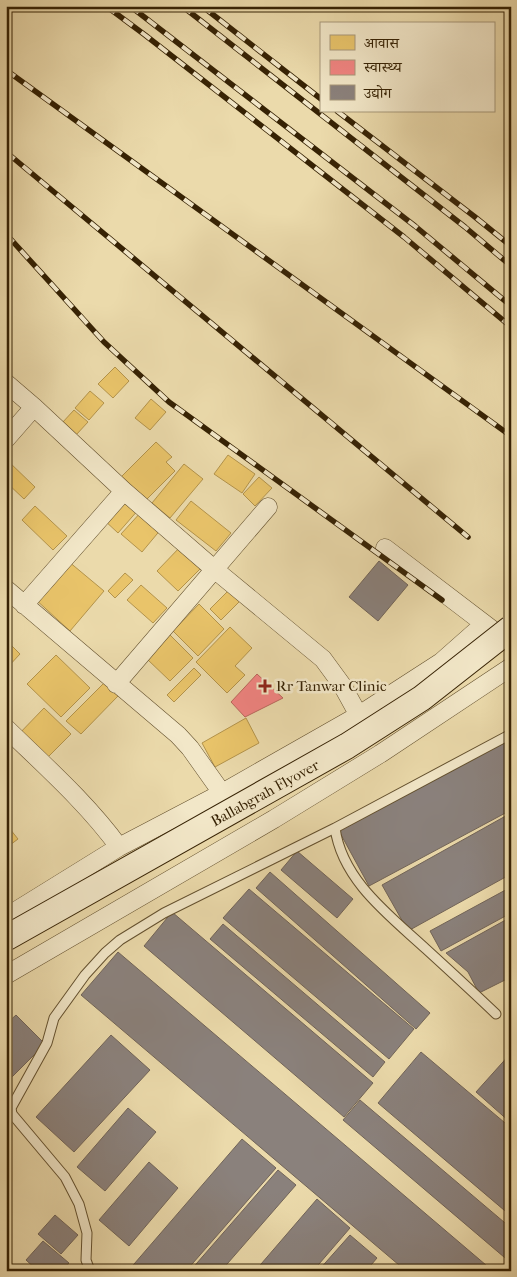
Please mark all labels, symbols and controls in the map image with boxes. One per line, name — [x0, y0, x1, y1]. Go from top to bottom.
legend — [320, 22, 494, 112]
text: आवास — [364, 34, 400, 52]
text: स्वास्थ्य — [363, 58, 402, 76]
text: उद्योग — [363, 84, 393, 102]
place label: Rr Tanwar Clinic — [276, 677, 387, 695]
marker: Rr Tanwar Clinic — [258, 679, 272, 693]
street label: Ballabgrah Flyover — [208, 756, 323, 830]

